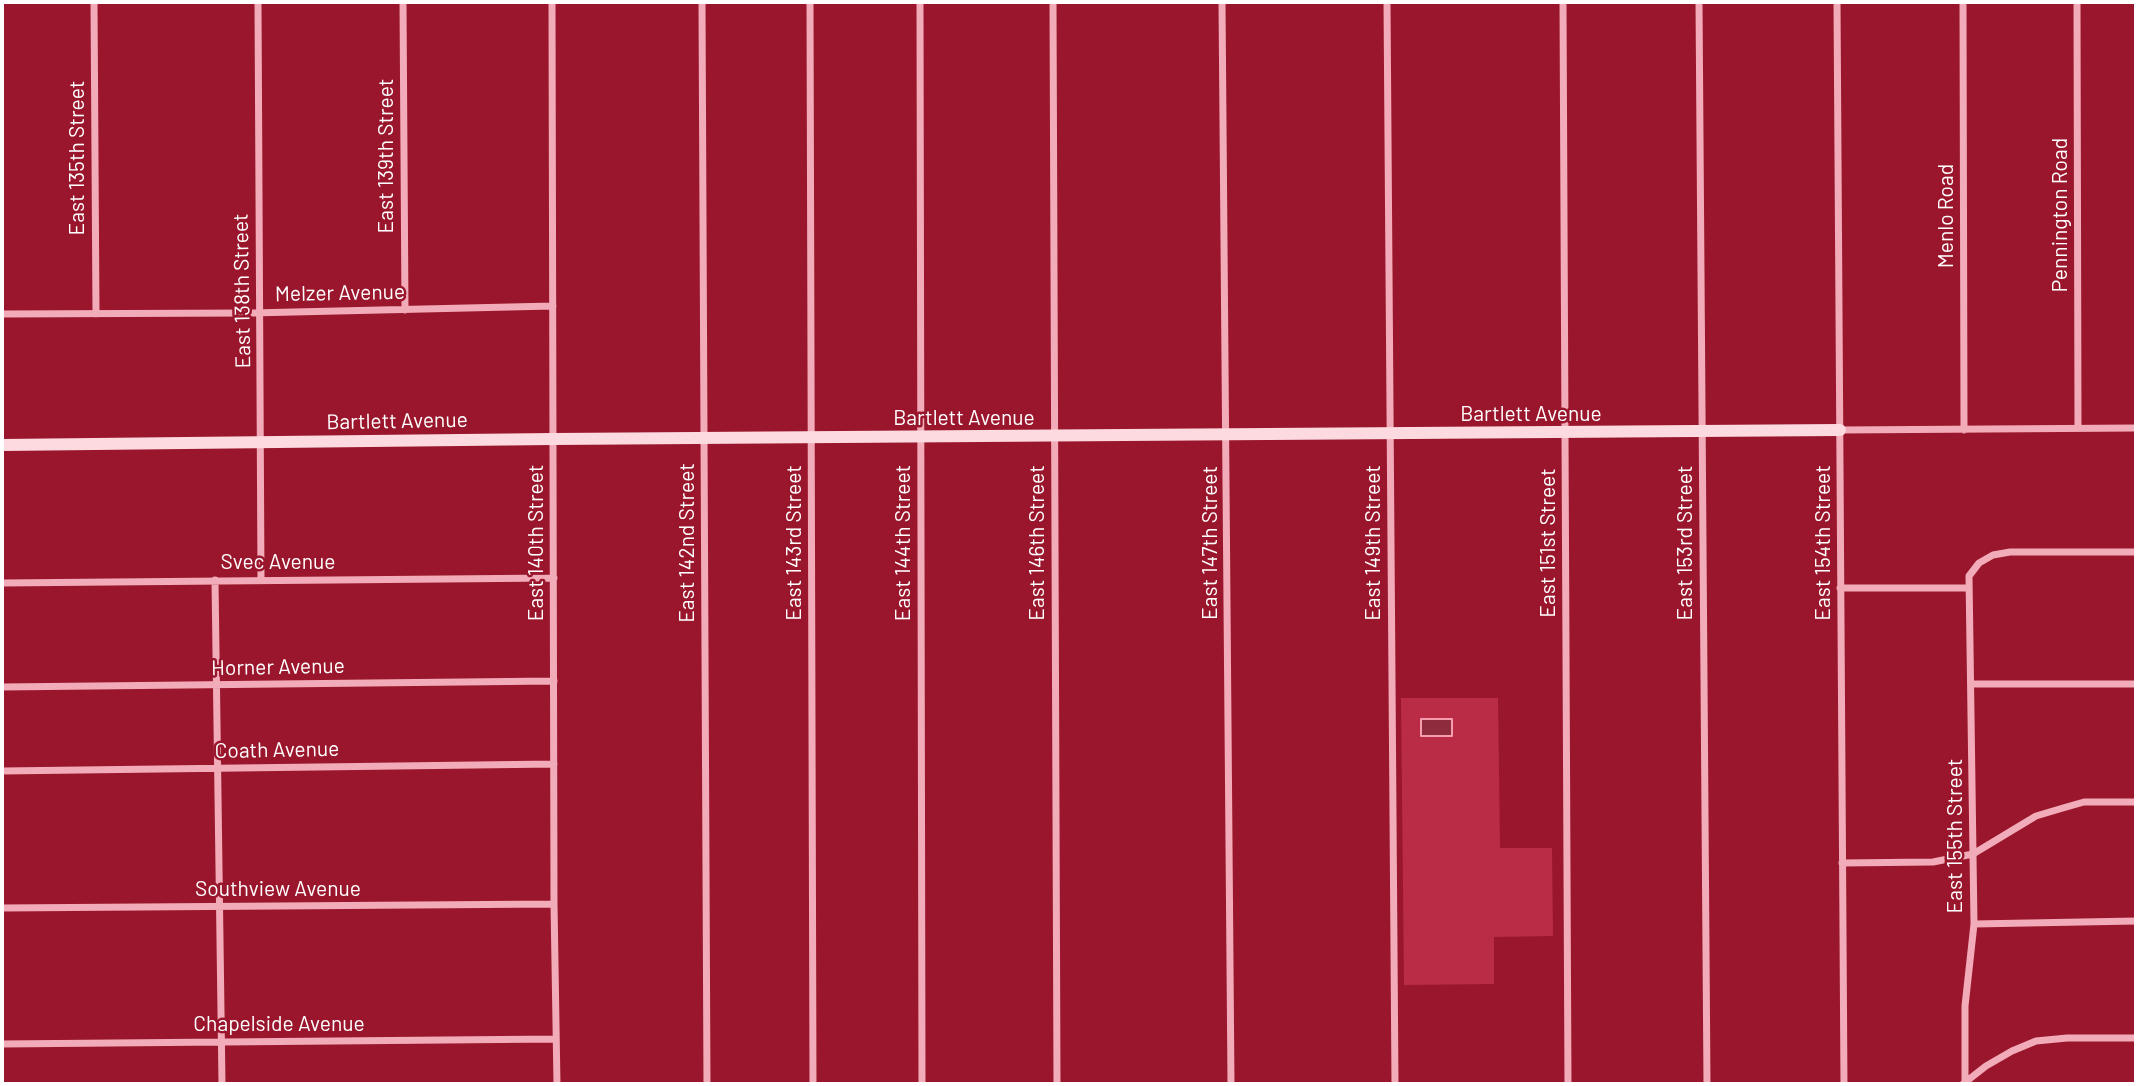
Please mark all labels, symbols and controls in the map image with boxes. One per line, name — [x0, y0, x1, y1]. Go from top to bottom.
street label: East 139th Street — [373, 79, 399, 233]
street label: East 135th Street — [64, 81, 90, 235]
street label: Pennington Road — [2047, 138, 2073, 292]
street label: Menlo Road — [1933, 164, 1959, 268]
street label: East 138th Street — [228, 213, 256, 369]
street label: Melzer Avenue — [275, 279, 405, 307]
street label: Bartlett Avenue — [1460, 401, 1602, 427]
street label: Bartlett Avenue — [893, 405, 1035, 431]
street label: Bartlett Avenue — [326, 407, 468, 435]
street label: East 142nd Street — [674, 463, 700, 623]
street label: East 140th Street — [523, 465, 549, 621]
street label: East 143rd Street — [781, 465, 807, 621]
street label: East 144th Street — [890, 465, 916, 621]
street label: East 146th Street — [1024, 465, 1050, 621]
street label: East 149th Street — [1360, 465, 1386, 621]
street label: East 154th Street — [1810, 465, 1836, 621]
street label: East 147th Street — [1197, 466, 1223, 620]
street label: East 153rd Street — [1672, 466, 1698, 620]
street label: East 151st Street — [1535, 468, 1561, 618]
street label: Svec Avenue — [221, 549, 335, 575]
street label: Horner Avenue — [211, 653, 345, 681]
street label: Coath Avenue — [214, 736, 340, 764]
street label: East 155th Street — [1942, 759, 1968, 913]
street label: Southview Avenue — [195, 876, 361, 902]
street label: Chapelside Avenue — [193, 1011, 365, 1037]

